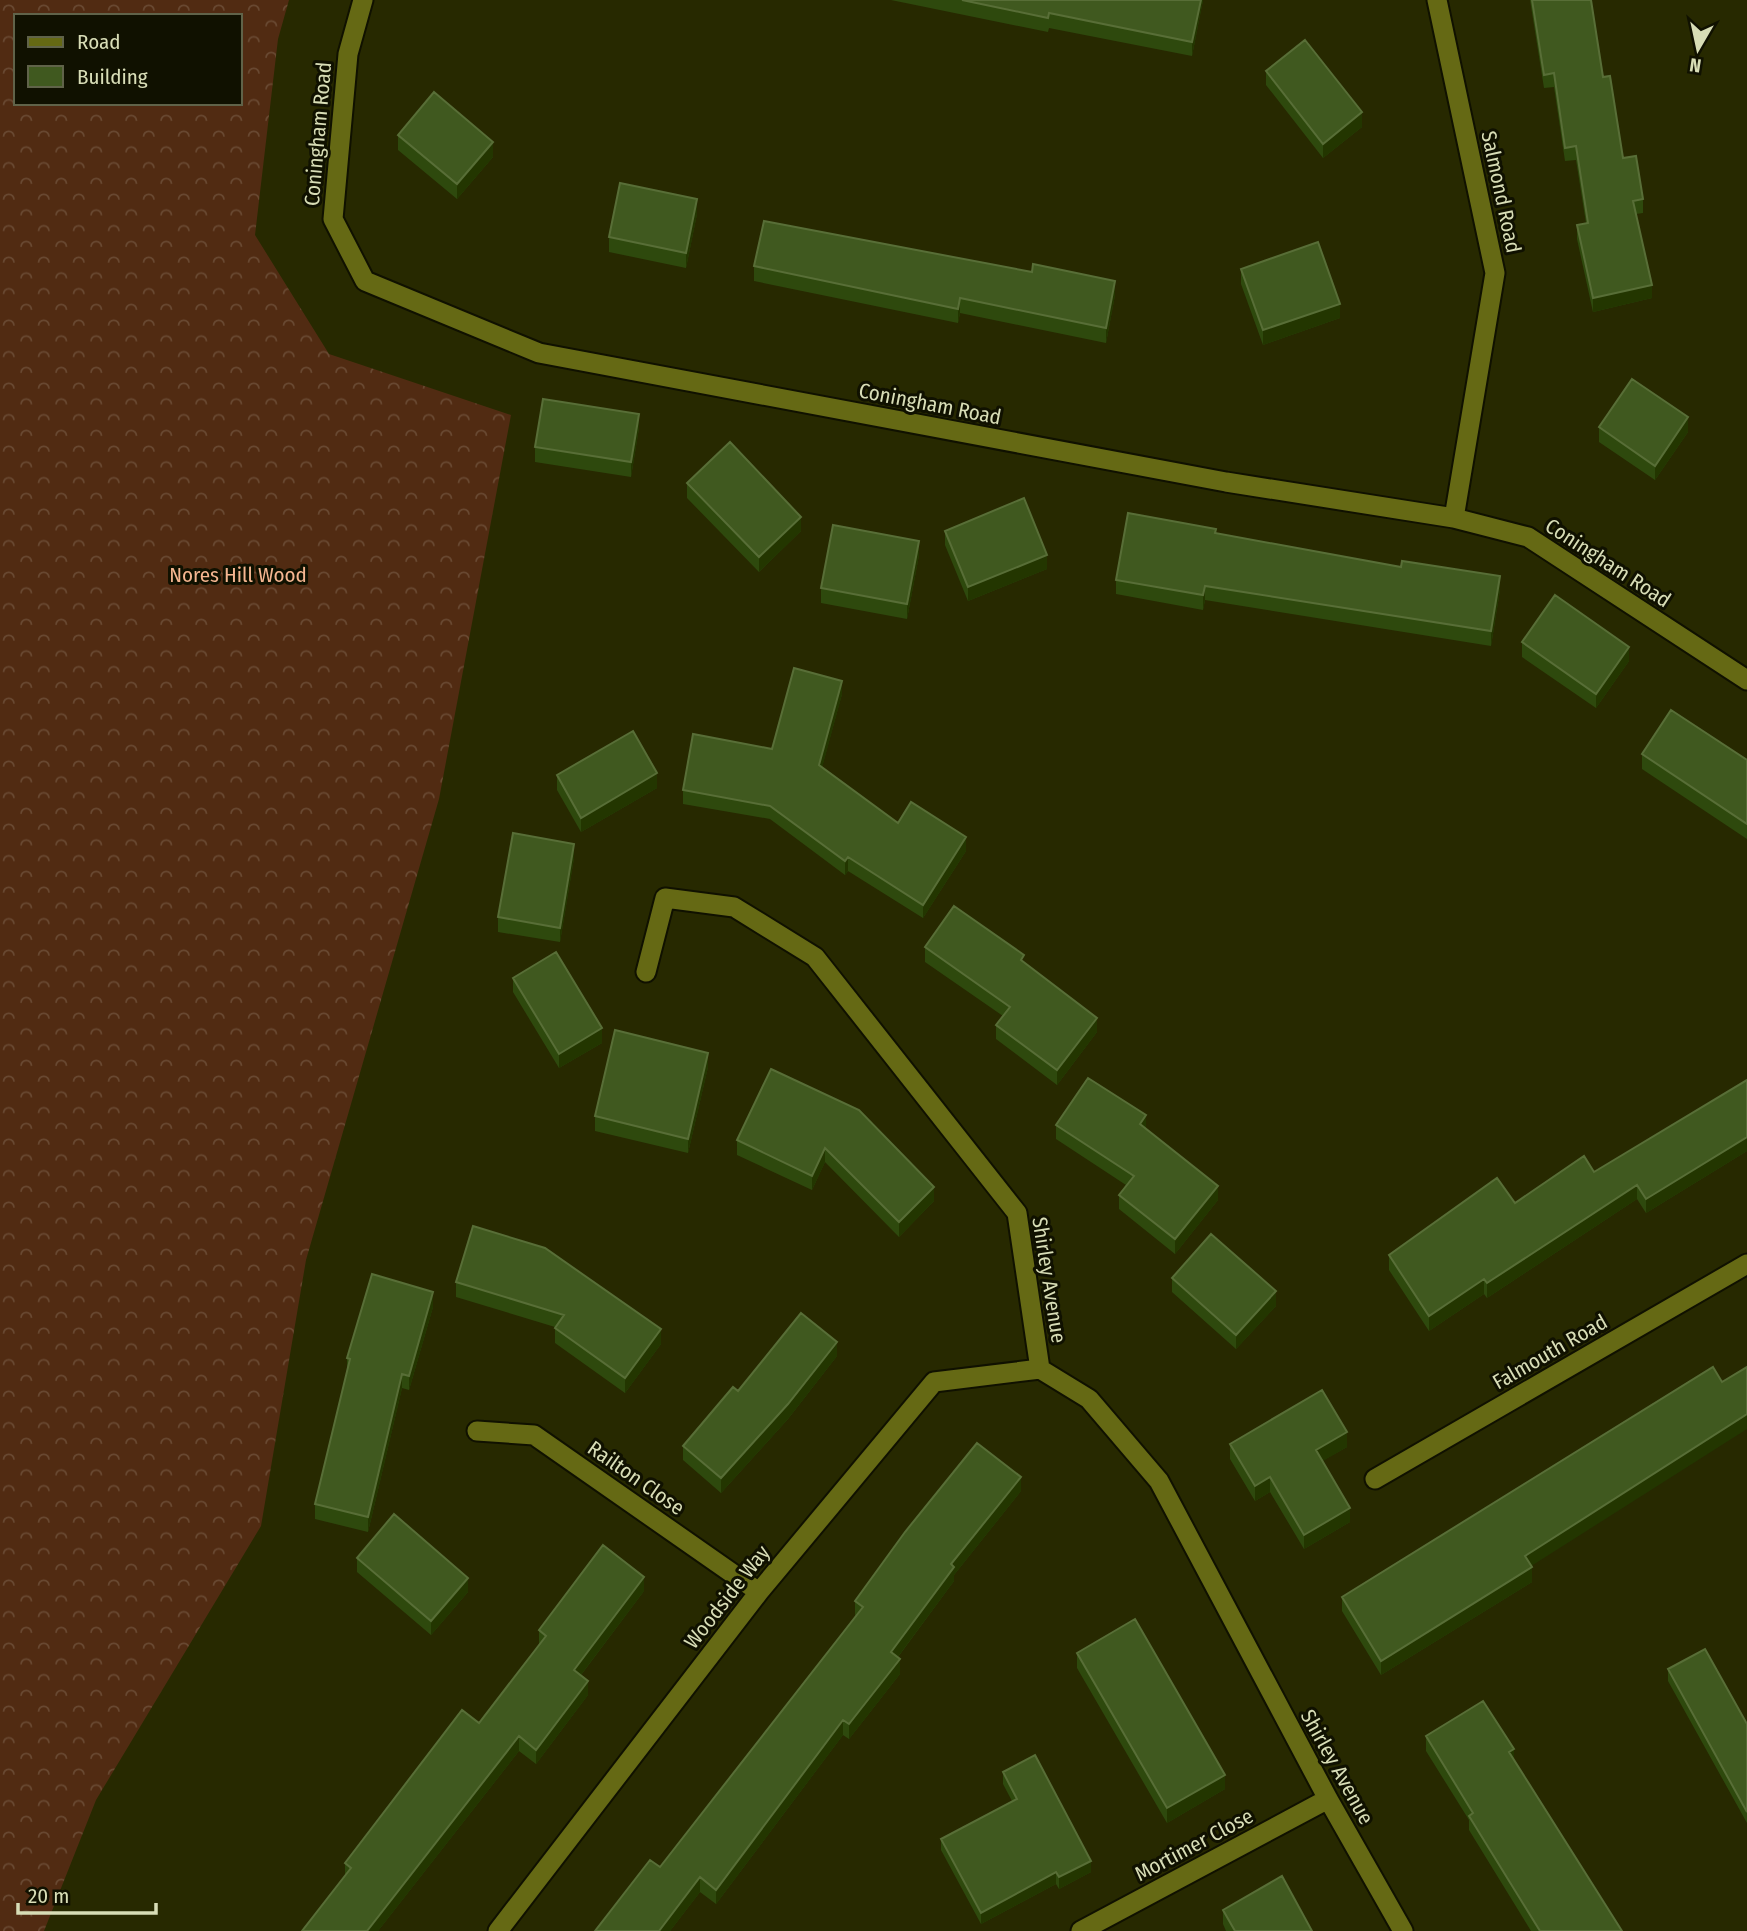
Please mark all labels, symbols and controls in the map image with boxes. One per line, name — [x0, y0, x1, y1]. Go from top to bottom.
legend — [14, 14, 242, 105]
north arrow — [1663, 14, 1733, 84]
text: Road — [77, 29, 121, 55]
text: N — [1688, 53, 1703, 78]
street label: Coningham Road — [299, 61, 337, 207]
text: Building — [77, 64, 148, 90]
street label: Salmond Road — [1475, 129, 1527, 255]
street label: Coningham Road — [857, 377, 1003, 431]
street label: Coningham Road — [1540, 513, 1676, 613]
park label: Nores Hill Wood — [169, 562, 307, 588]
street label: Shirley Avenue — [1026, 1215, 1072, 1345]
street label: Falmouth Road — [1488, 1309, 1612, 1395]
street label: Railton Close — [583, 1435, 689, 1521]
street label: Woodside Way — [679, 1540, 776, 1654]
street label: Shirley Avenue — [1295, 1705, 1379, 1829]
street label: Mortimer Close — [1130, 1803, 1258, 1887]
scale bar — [18, 1871, 156, 1915]
text: 20 m — [28, 1883, 69, 1909]

